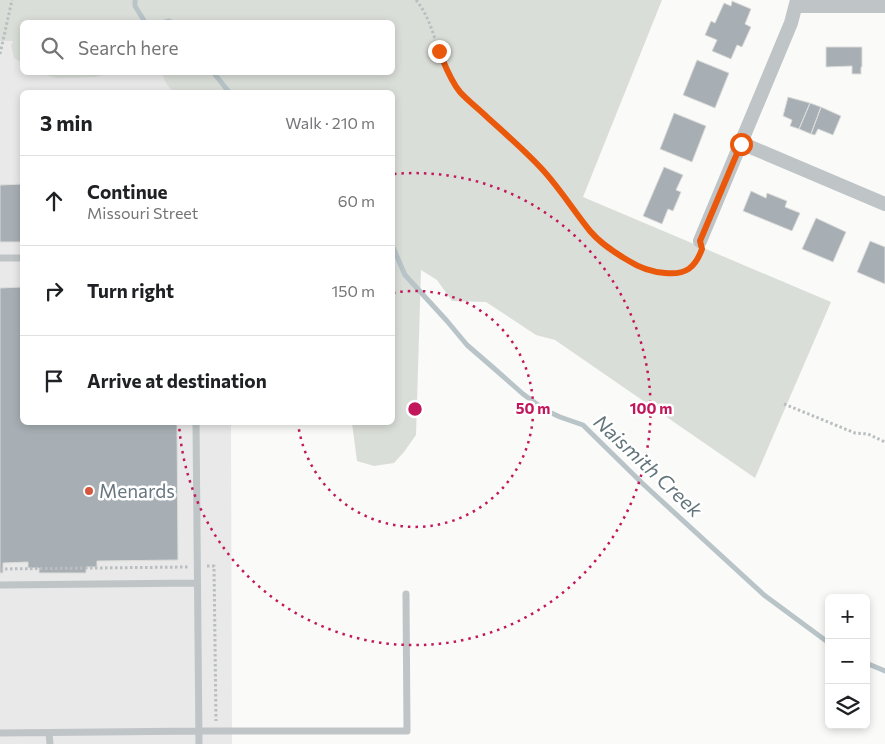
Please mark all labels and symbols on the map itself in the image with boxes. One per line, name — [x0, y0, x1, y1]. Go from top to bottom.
route end — [428, 40, 451, 63]
route start — [730, 133, 753, 156]
text: 50 m — [516, 399, 550, 417]
text: 100 m — [630, 399, 672, 417]
centre of rings — [406, 400, 424, 418]
water label: Naismith Creek — [590, 409, 709, 522]
place label: Menards — [99, 479, 175, 502]
marker: Menards — [83, 485, 95, 497]

